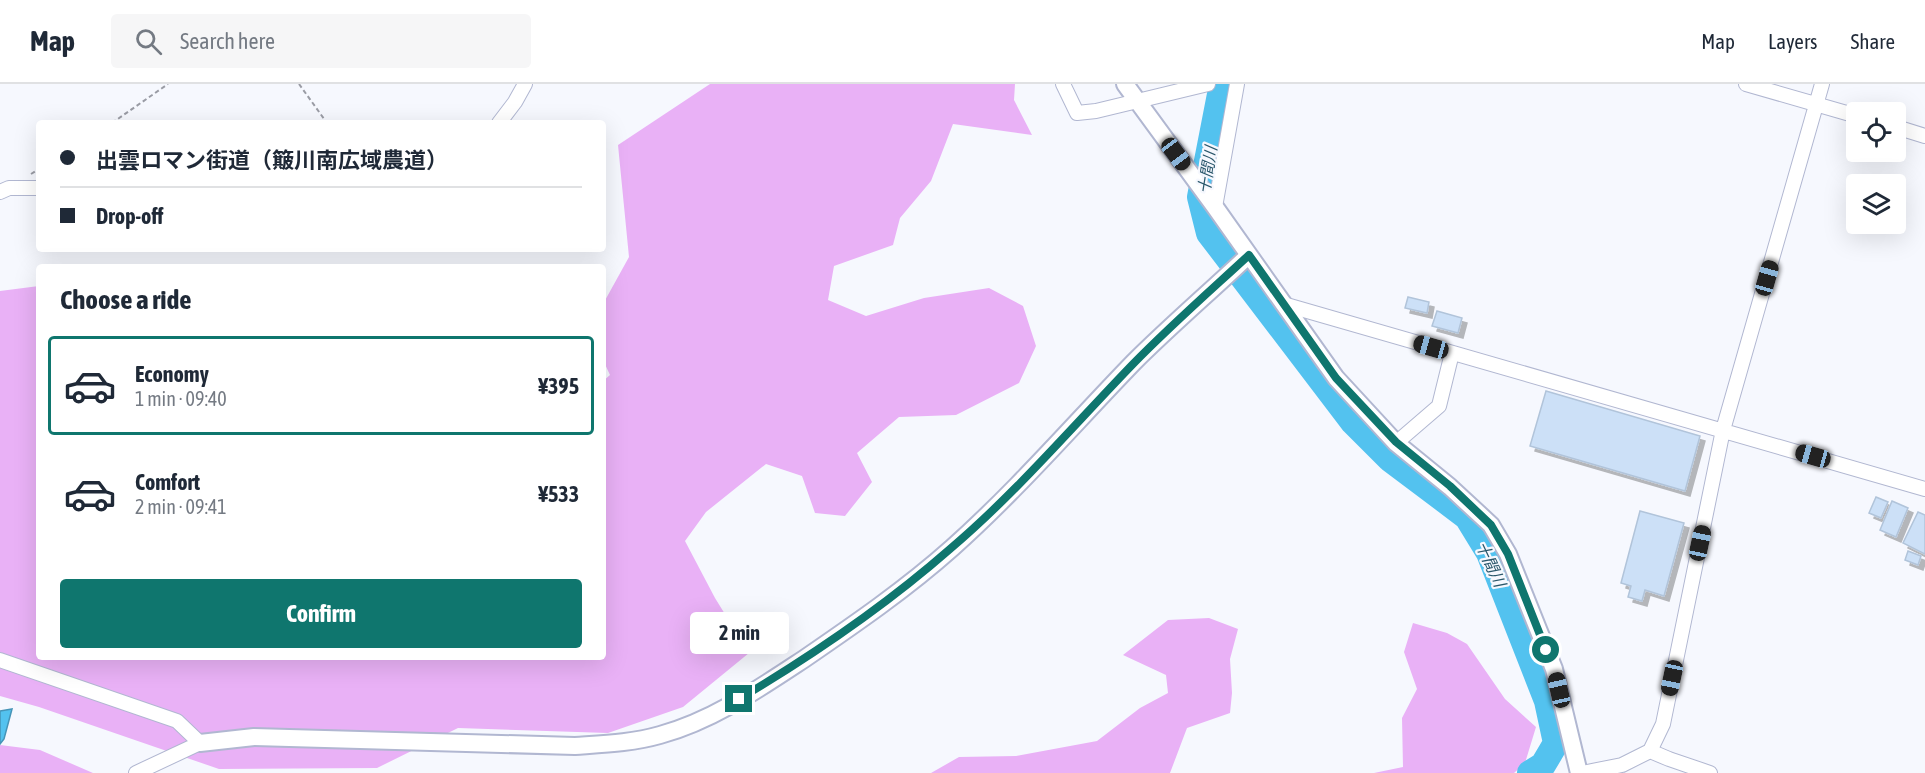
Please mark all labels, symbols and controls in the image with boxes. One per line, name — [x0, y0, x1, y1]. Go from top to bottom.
search box — [111, 14, 531, 68]
text: Map — [30, 25, 75, 57]
icon: search — [132, 25, 165, 58]
text: Search here — [180, 28, 275, 54]
text: Map — [1701, 29, 1735, 53]
text: Layers — [1768, 29, 1818, 53]
text: Share — [1851, 29, 1895, 53]
map controls — [1846, 102, 1906, 234]
button: locate — [1846, 102, 1906, 162]
car — [1158, 134, 1194, 174]
water label: 十間川 — [1194, 143, 1220, 195]
text: 出雲ロマン街道（簸川南広域農道） — [96, 147, 448, 173]
button: layers — [1846, 174, 1906, 234]
text: Drop-off — [96, 203, 163, 229]
car — [1753, 258, 1781, 298]
text: Choose a ride — [60, 284, 192, 315]
car — [1411, 333, 1451, 361]
icon: car — [63, 359, 117, 413]
text: Economy — [135, 361, 209, 387]
text: ¥395 — [538, 373, 579, 399]
text: 1 min · 09:40 — [135, 387, 227, 410]
car — [1793, 442, 1833, 470]
icon: car — [63, 467, 117, 521]
text: Comfort — [135, 469, 200, 495]
text: ¥533 — [538, 481, 579, 507]
text: 2 min · 09:41 — [135, 495, 227, 518]
car — [1687, 524, 1713, 562]
water label: 十間川 — [1473, 538, 1510, 591]
button: Confirm — [60, 579, 582, 648]
callout: 2 min — [690, 612, 789, 654]
text: 2 min — [719, 621, 760, 644]
route start — [1532, 636, 1559, 663]
car — [1659, 659, 1685, 697]
car — [1546, 670, 1572, 710]
route end — [725, 685, 752, 712]

